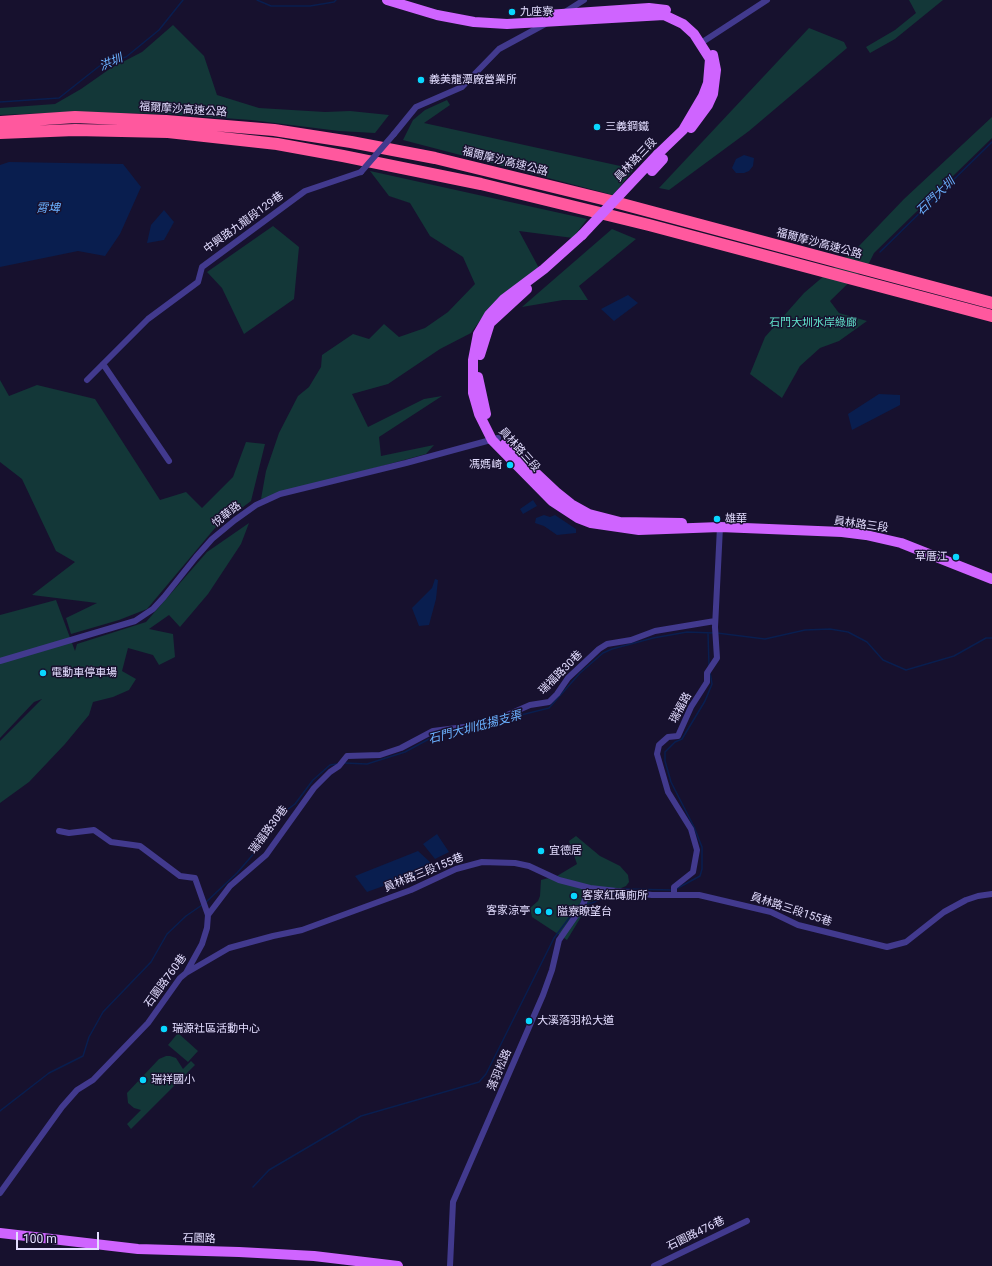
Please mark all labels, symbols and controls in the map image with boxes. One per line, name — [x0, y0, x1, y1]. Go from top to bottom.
place label: 九座寮 — [520, 5, 553, 19]
marker: 九座寮 — [507, 7, 517, 17]
water label: 洪圳 — [97, 52, 125, 74]
place label: 義美龍潭廠營業所 — [429, 73, 517, 87]
marker: 義美龍潭廠營業所 — [416, 75, 426, 85]
street label: 福爾摩沙高速公路 — [139, 100, 227, 120]
place label: 三義鋼鐵 — [605, 120, 649, 134]
marker: 三義鋼鐵 — [592, 122, 602, 132]
street label: 員林路三段 — [612, 136, 660, 184]
street label: 福爾摩沙高速公路 — [461, 145, 549, 179]
water label: 石門大圳 — [914, 175, 958, 219]
street label: 中興路九龍段129巷 — [201, 190, 287, 256]
water label: 霄埤 — [36, 202, 60, 216]
street label: 福爾摩沙高速公路 — [775, 226, 863, 262]
park label: 石門大圳水岸綠廊 — [769, 316, 857, 330]
street label: 員林路三段 — [496, 425, 542, 475]
place label: 馮媽崎 — [469, 458, 502, 472]
marker: 馮媽崎 — [505, 460, 515, 470]
street label: 悅華路 — [210, 500, 244, 530]
place label: 雄華 — [725, 512, 747, 526]
marker: 雄華 — [712, 514, 722, 524]
street label: 員林路三段 — [833, 515, 889, 535]
place label: 草厝江 — [915, 550, 948, 564]
marker: 草厝江 — [951, 552, 961, 562]
street label: 瑞福路30巷 — [536, 648, 586, 698]
place label: 電動車停車場 — [51, 666, 117, 680]
marker: 電動車停車場 — [38, 668, 48, 678]
street label: 瑞福路 — [667, 690, 695, 726]
water label: 石門大圳低揚支渠 — [427, 709, 523, 747]
street label: 瑞福路30巷 — [247, 804, 291, 856]
place label: 宜德居 — [549, 844, 582, 858]
marker: 宜德居 — [536, 846, 546, 856]
street label: 員林路三段155巷 — [382, 851, 466, 895]
place label: 客家紅磚廁所 — [582, 889, 648, 903]
marker: 客家紅磚廁所 — [569, 891, 579, 901]
street label: 員林路三段155巷 — [749, 891, 833, 929]
place label: 客家涼亭 — [486, 904, 530, 918]
place label: 隘寮瞭望台 — [557, 905, 612, 919]
marker: 客家涼亭 — [533, 906, 543, 916]
marker: 隘寮瞭望台 — [544, 907, 554, 917]
street label: 石園路760巷 — [142, 952, 190, 1010]
place label: 大溪落羽松大道 — [537, 1014, 614, 1028]
marker: 大溪落羽松大道 — [524, 1016, 534, 1026]
place label: 瑞源社區活動中心 — [172, 1022, 260, 1036]
marker: 瑞源社區活動中心 — [159, 1024, 169, 1034]
street label: 落羽松路 — [485, 1047, 515, 1093]
place label: 瑞祥國小 — [151, 1073, 195, 1087]
marker: 瑞祥國小 — [138, 1075, 148, 1085]
street label: 石園路476巷 — [665, 1214, 727, 1254]
scale bar — [18, 1224, 101, 1250]
text: 100 m — [23, 1232, 57, 1246]
street label: 石園路 — [182, 1232, 216, 1246]

